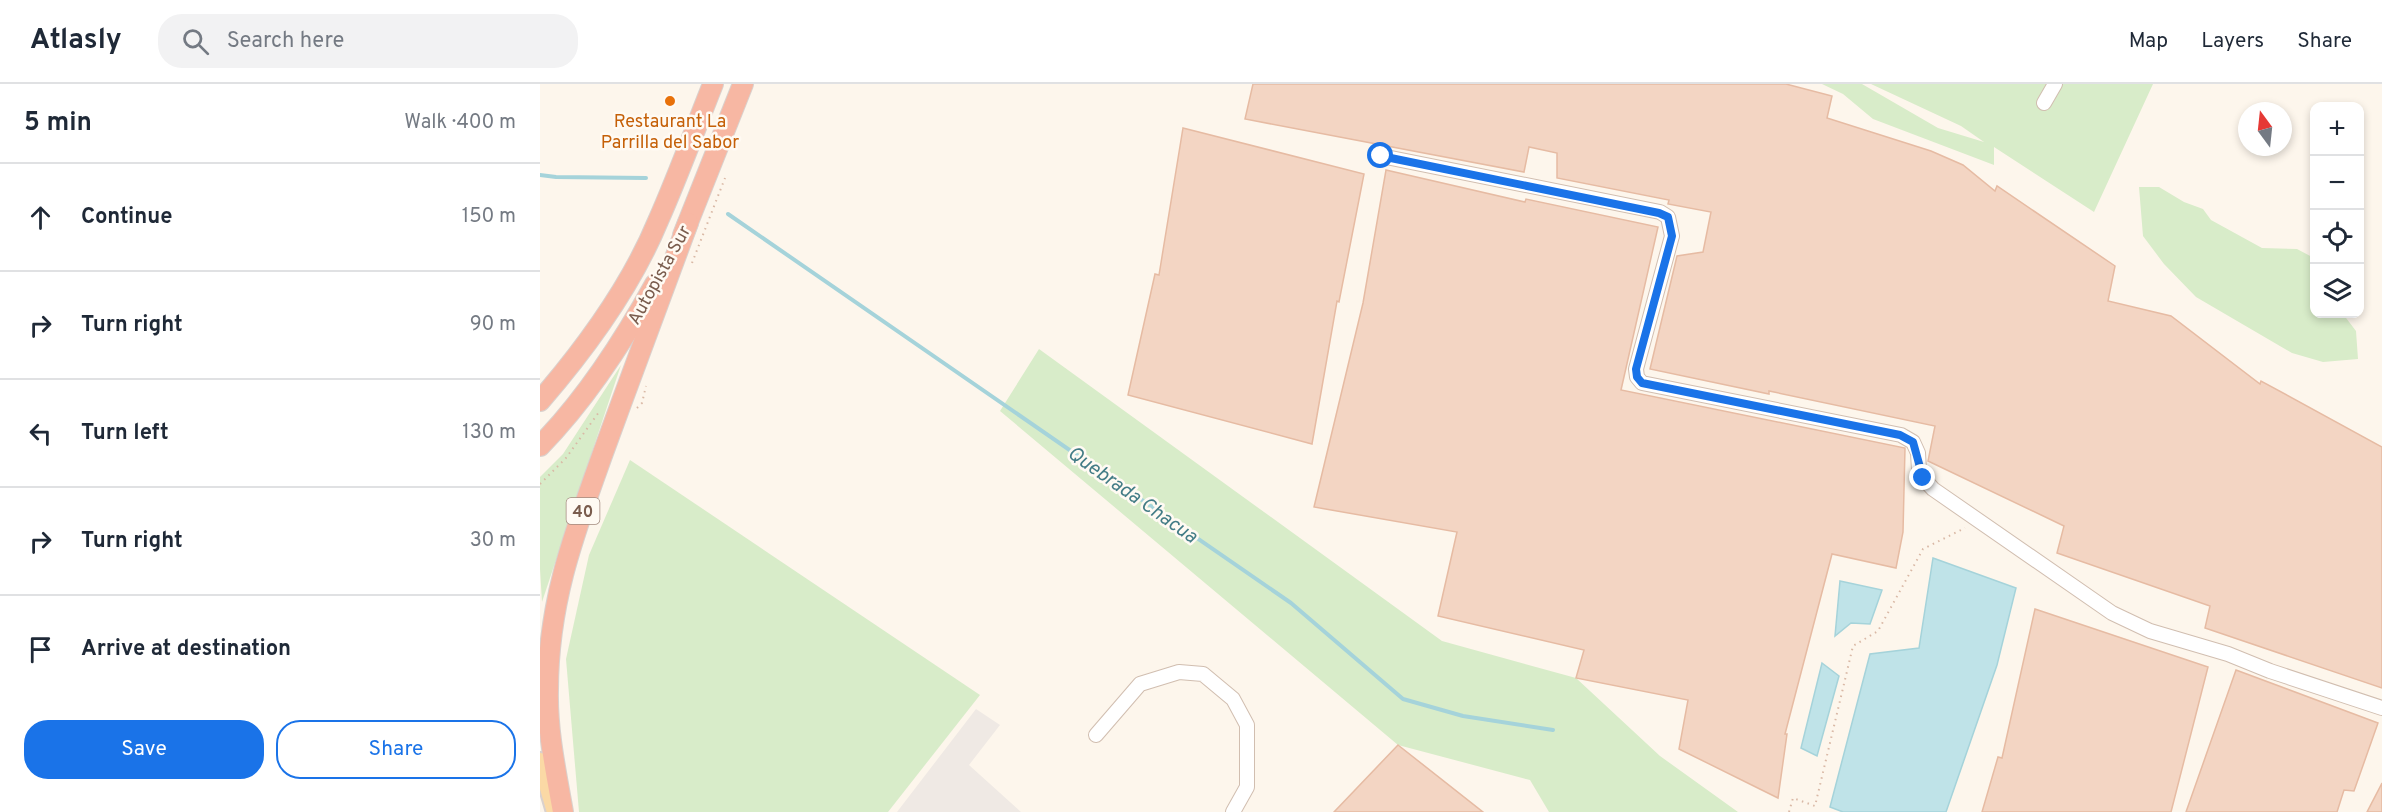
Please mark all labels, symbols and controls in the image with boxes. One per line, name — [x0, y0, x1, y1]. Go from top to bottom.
search box — [158, 14, 578, 68]
text: Atlasly — [30, 23, 122, 59]
icon: search — [179, 25, 212, 58]
text: Search here — [227, 28, 344, 55]
text: Map — [2129, 28, 2168, 55]
text: Layers — [2201, 28, 2264, 55]
text: Share — [2297, 28, 2352, 55]
marker: Restaurant La Parrilla del Sabor — [663, 94, 677, 108]
north arrow — [2238, 102, 2292, 156]
map controls — [2310, 102, 2364, 318]
button: + — [2310, 102, 2364, 156]
text: 5 min — [24, 107, 92, 140]
text: Walk · 400 m — [404, 110, 516, 136]
place label: Restaurant La Parrilla del Sabor — [601, 111, 739, 155]
route start — [1367, 142, 1393, 168]
button: − — [2310, 156, 2364, 210]
icon: ahead — [24, 201, 57, 234]
text: Continue — [81, 204, 172, 231]
text: 150 m — [462, 204, 516, 230]
button: locate — [2310, 210, 2364, 264]
street label: Autopista Sur — [624, 222, 697, 330]
button: layers — [2310, 264, 2364, 318]
icon: right — [24, 309, 57, 342]
text: Turn right — [81, 312, 183, 339]
text: 90 m — [470, 312, 516, 338]
icon: left — [24, 417, 57, 450]
text: Turn left — [81, 420, 169, 447]
text: 130 m — [462, 420, 516, 446]
water label: Quebrada Chacua — [1062, 441, 1203, 551]
route end — [1909, 464, 1935, 490]
road number: 40 — [566, 498, 600, 524]
icon: right — [24, 525, 57, 558]
text: Turn right — [81, 528, 183, 555]
text: 30 m — [470, 528, 516, 554]
icon: arrive — [24, 633, 57, 666]
text: Arrive at destination — [81, 636, 291, 663]
button: Save — [24, 720, 264, 779]
button: Share — [276, 720, 516, 779]

